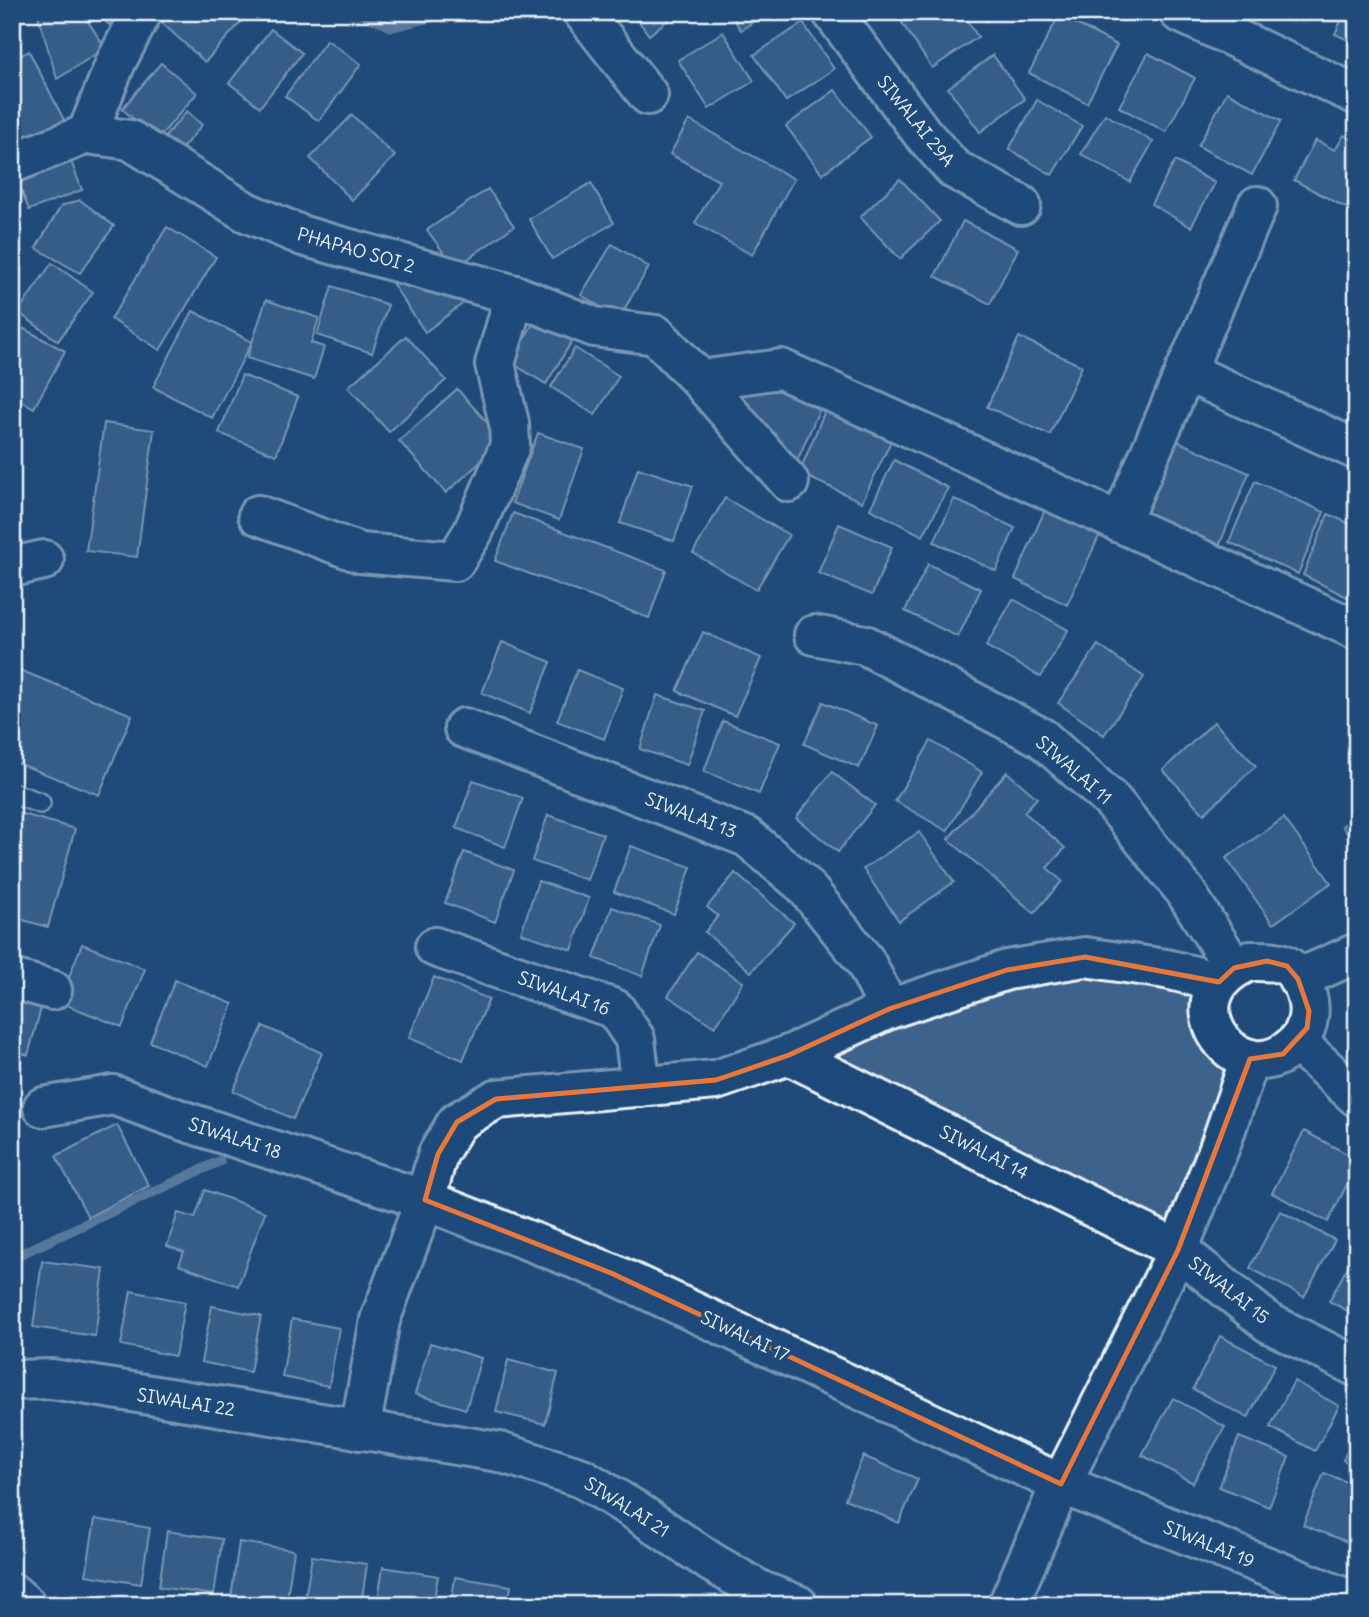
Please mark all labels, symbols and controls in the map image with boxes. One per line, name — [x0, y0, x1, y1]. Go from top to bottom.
street label: SIWALAI 29A — [872, 71, 960, 171]
street label: PHAPAO SOI 2 — [295, 222, 417, 278]
street label: SIWALAI 11 — [1031, 731, 1117, 809]
street label: SIWALAI 13 — [642, 787, 740, 843]
street label: SIWALAI 16 — [515, 966, 613, 1020]
street label: SIWALAI 18 — [186, 1112, 284, 1164]
street label: SIWALAI 14 — [936, 1120, 1032, 1184]
street label: SIWALAI 15 — [1184, 1251, 1274, 1329]
street label: SIWALAI 17 — [697, 1306, 793, 1367]
street label: SIWALAI 22 — [136, 1383, 237, 1421]
street label: SIWALAI 21 — [580, 1472, 674, 1542]
street label: SIWALAI 19 — [1160, 1515, 1258, 1573]

